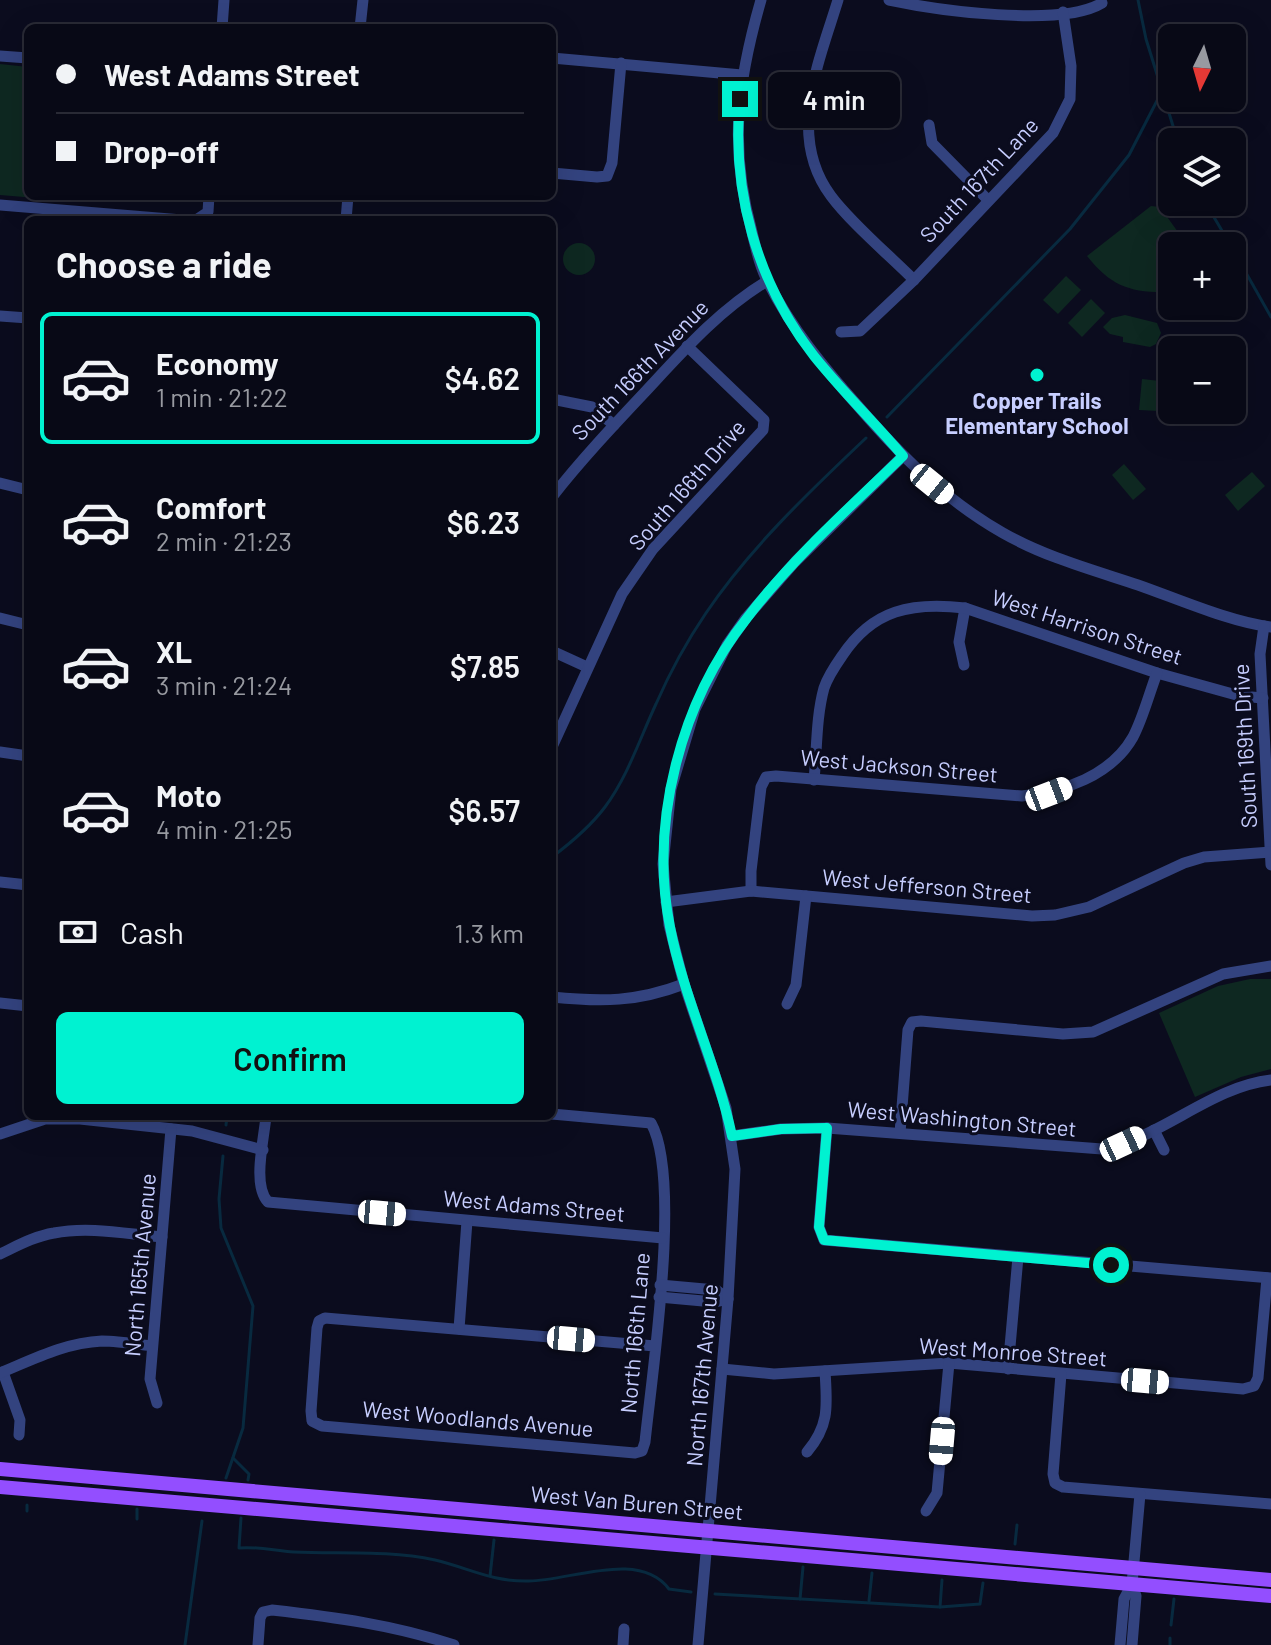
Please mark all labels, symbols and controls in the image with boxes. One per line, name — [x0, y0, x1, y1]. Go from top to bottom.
north arrow — [1158, 24, 1246, 112]
map controls — [1158, 24, 1246, 424]
text: West Adams Street — [104, 56, 360, 92]
callout: 4 min — [768, 71, 900, 127]
route end — [722, 81, 758, 117]
text: 4 min — [803, 84, 865, 115]
street label: South 167th Lane — [914, 111, 1043, 247]
button: layers — [1158, 128, 1246, 216]
text: Drop-off — [104, 133, 219, 169]
button: + — [1158, 232, 1246, 320]
text: Choose a ride — [56, 242, 272, 285]
street label: South 166th Avenue — [566, 294, 713, 445]
button: − — [1158, 336, 1246, 424]
icon: car — [60, 342, 132, 414]
text: Economy — [156, 345, 279, 381]
text: $4.62 — [445, 360, 520, 396]
marker: Copper Trails Elementary School — [1028, 366, 1046, 384]
text: 1 min · 21:22 — [156, 381, 288, 412]
place label: Copper Trails Elementary School — [945, 387, 1129, 438]
street label: South 166th Drive — [622, 414, 750, 555]
car — [906, 460, 958, 508]
icon: car — [60, 486, 132, 558]
text: Comfort — [156, 489, 266, 525]
text: $6.23 — [447, 504, 520, 540]
text: 2 min · 21:23 — [156, 525, 292, 556]
street label: West Harrison Street — [989, 583, 1186, 669]
icon: car — [60, 630, 132, 702]
text: XL — [156, 633, 192, 669]
text: $7.85 — [450, 648, 520, 684]
street label: South 169th Drive — [1227, 663, 1261, 829]
text: 3 min · 21:24 — [156, 669, 292, 700]
street label: West Jackson Street — [799, 743, 999, 787]
icon: car — [60, 774, 132, 846]
car — [1022, 774, 1076, 814]
text: Moto — [156, 777, 222, 813]
text: $6.57 — [448, 792, 520, 828]
text: 4 min · 21:25 — [156, 813, 292, 844]
street label: West Jefferson Street — [821, 863, 1033, 907]
icon: cash — [56, 910, 100, 954]
text: Cash — [120, 914, 184, 950]
text: 1.3 km — [455, 917, 524, 948]
button: Confirm — [56, 1012, 524, 1104]
street label: West Washington Street — [846, 1095, 1078, 1141]
car — [1096, 1123, 1150, 1165]
street label: North 165th Avenue — [118, 1172, 160, 1358]
street label: West Adams Street — [442, 1184, 626, 1226]
car — [357, 1199, 407, 1227]
route start — [1093, 1247, 1129, 1283]
street label: North 166th Lane — [614, 1251, 654, 1414]
street label: North 167th Avenue — [680, 1283, 722, 1467]
car — [546, 1325, 596, 1353]
street label: West Monroe Street — [918, 1331, 1108, 1371]
car — [1120, 1367, 1170, 1395]
street label: West Woodlands Avenue — [361, 1395, 595, 1441]
car — [928, 1416, 956, 1466]
street label: West Van Buren Street — [530, 1480, 744, 1524]

